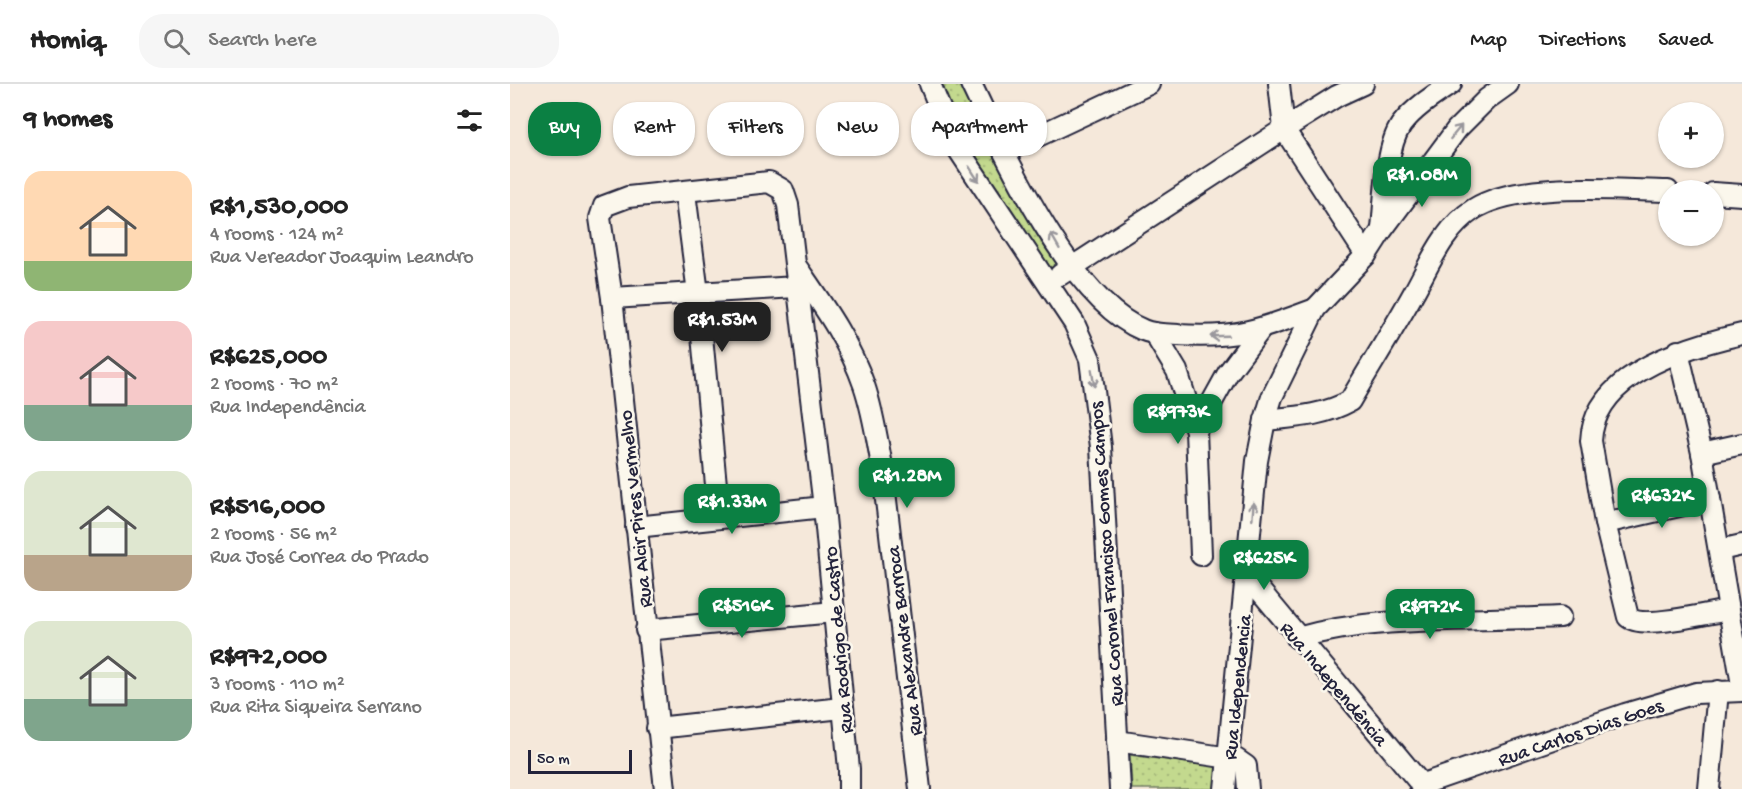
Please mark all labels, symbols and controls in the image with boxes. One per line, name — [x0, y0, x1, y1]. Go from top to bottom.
search box — [139, 14, 559, 68]
text: Homiq — [30, 25, 103, 58]
icon: search — [160, 25, 193, 58]
text: Search here — [208, 28, 317, 54]
text: Map — [1470, 29, 1507, 54]
text: Directions — [1540, 29, 1625, 54]
text: Saved — [1658, 29, 1712, 54]
chip: Buy — [528, 102, 601, 156]
chip: Rent — [613, 102, 695, 156]
chip: Filters — [707, 102, 804, 156]
chip: New — [816, 102, 899, 156]
chip: Apartment — [911, 102, 1047, 156]
map controls — [1658, 102, 1724, 246]
button: + — [1658, 102, 1724, 168]
icon: filters — [453, 104, 486, 137]
text: 9 homes — [24, 105, 112, 136]
one-way arrow — [1449, 124, 1462, 140]
pin: R$1.08M — [1367, 157, 1477, 208]
one-way arrow — [968, 165, 980, 181]
text: R$1.08M — [1387, 165, 1457, 188]
button: − — [1658, 180, 1724, 246]
text: R$1,530,000 — [210, 193, 348, 224]
icon: home — [72, 195, 144, 267]
text: 4 rooms · 124 m² — [210, 224, 344, 247]
one-way arrow — [1049, 233, 1061, 250]
text: Rua Vereador Joaquim Leandro — [210, 247, 474, 270]
pin: R$1.53M — [667, 302, 777, 353]
text: R$1.53M — [688, 310, 756, 333]
one-way arrow — [1209, 331, 1229, 342]
text: R$625,000 — [210, 343, 327, 374]
icon: home — [72, 345, 144, 417]
one-way arrow — [1087, 367, 1098, 387]
text: 2 rooms · 70 m² — [210, 374, 338, 397]
pin: R$973K — [1129, 394, 1227, 445]
text: Rua Independência — [210, 397, 366, 420]
street label: Rua Coronel Francisco Gomes Campos — [1086, 400, 1131, 707]
text: R$973K — [1147, 402, 1209, 425]
street label: Rua Alcir Pires Vermelho — [616, 409, 659, 608]
pin: R$1.28M — [852, 458, 962, 509]
text: R$1.28M — [873, 466, 941, 489]
pin: R$632K — [1613, 478, 1711, 529]
pin: R$1.33M — [677, 484, 787, 535]
text: R$632K — [1632, 486, 1692, 509]
text: R$1.33M — [698, 492, 766, 515]
text: R$516,000 — [210, 493, 325, 524]
icon: home — [72, 495, 144, 567]
one-way arrow — [1248, 501, 1259, 521]
text: 2 rooms · 56 m² — [210, 524, 337, 547]
pin: R$625K — [1215, 540, 1313, 591]
street label: Rua Alexandre Barroca — [883, 544, 930, 737]
street label: Rua Rodrigo de Castro — [821, 545, 860, 734]
text: Rua José Correa do Prado — [210, 547, 429, 570]
text: R$625K — [1234, 548, 1294, 571]
pin: R$516K — [693, 588, 791, 639]
pin: R$972K — [1381, 589, 1479, 640]
text: R$516K — [712, 596, 772, 619]
text: R$972K — [1400, 597, 1460, 620]
street label: Rua Idependencia — [1220, 613, 1259, 761]
street label: Rua Independência — [1274, 618, 1392, 753]
text: R$972,000 — [210, 643, 327, 674]
icon: home — [72, 645, 144, 717]
text: 3 rooms · 110 m² — [210, 674, 345, 697]
street label: Rua Carlos Dias Goes — [1496, 695, 1667, 773]
text: Rua Rita Siqueira Serrano — [210, 697, 422, 720]
scale bar — [528, 747, 632, 774]
text: 50 m — [537, 751, 570, 770]

